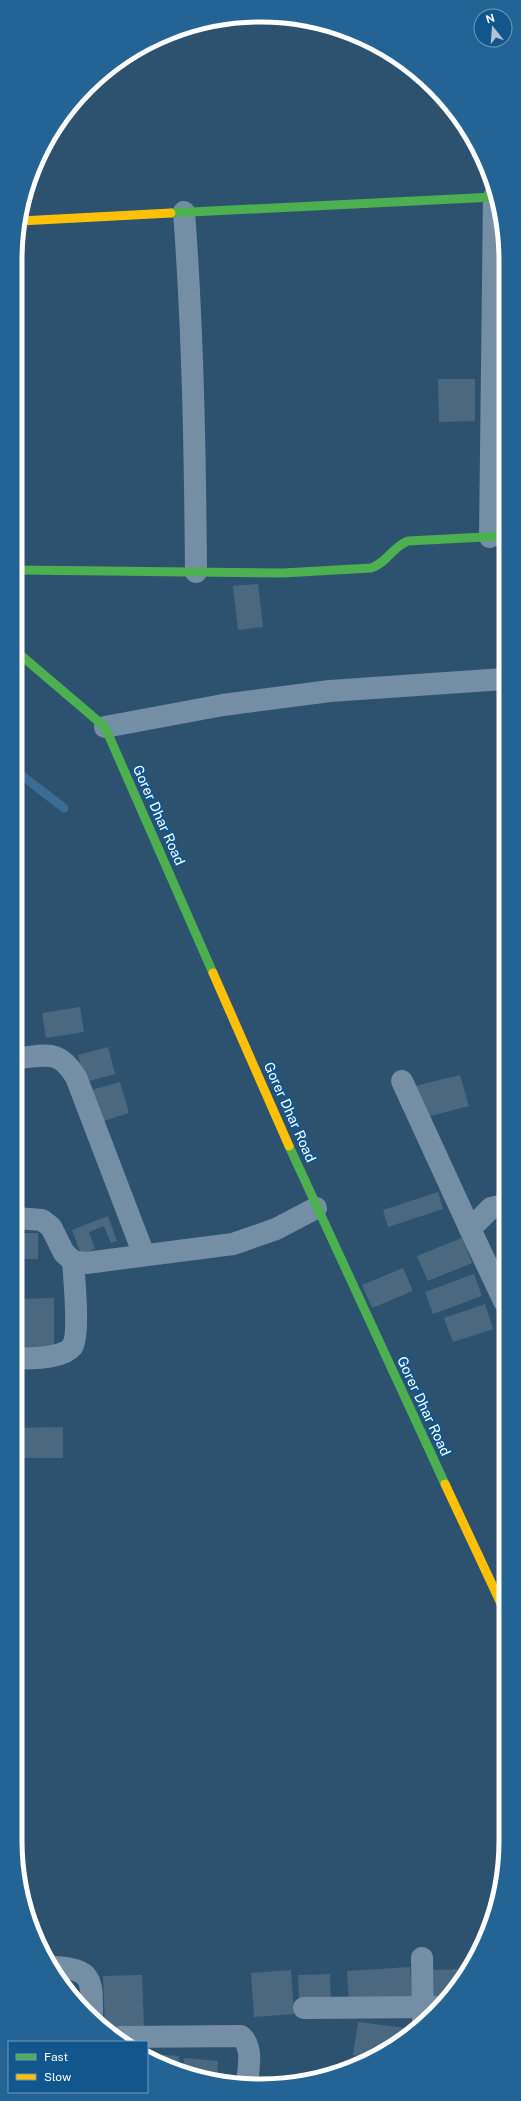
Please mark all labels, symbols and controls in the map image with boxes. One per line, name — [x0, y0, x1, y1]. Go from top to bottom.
north arrow — [473, 8, 513, 48]
text: N — [484, 11, 496, 25]
street label: Gorer Dhar Road — [130, 762, 188, 868]
street label: Gorer Dhar Road — [261, 1059, 319, 1165]
street label: Gorer Dhar Road — [394, 1354, 454, 1458]
legend — [8, 2041, 148, 2093]
text: Fast — [44, 2050, 69, 2064]
text: Slow — [44, 2070, 72, 2084]

